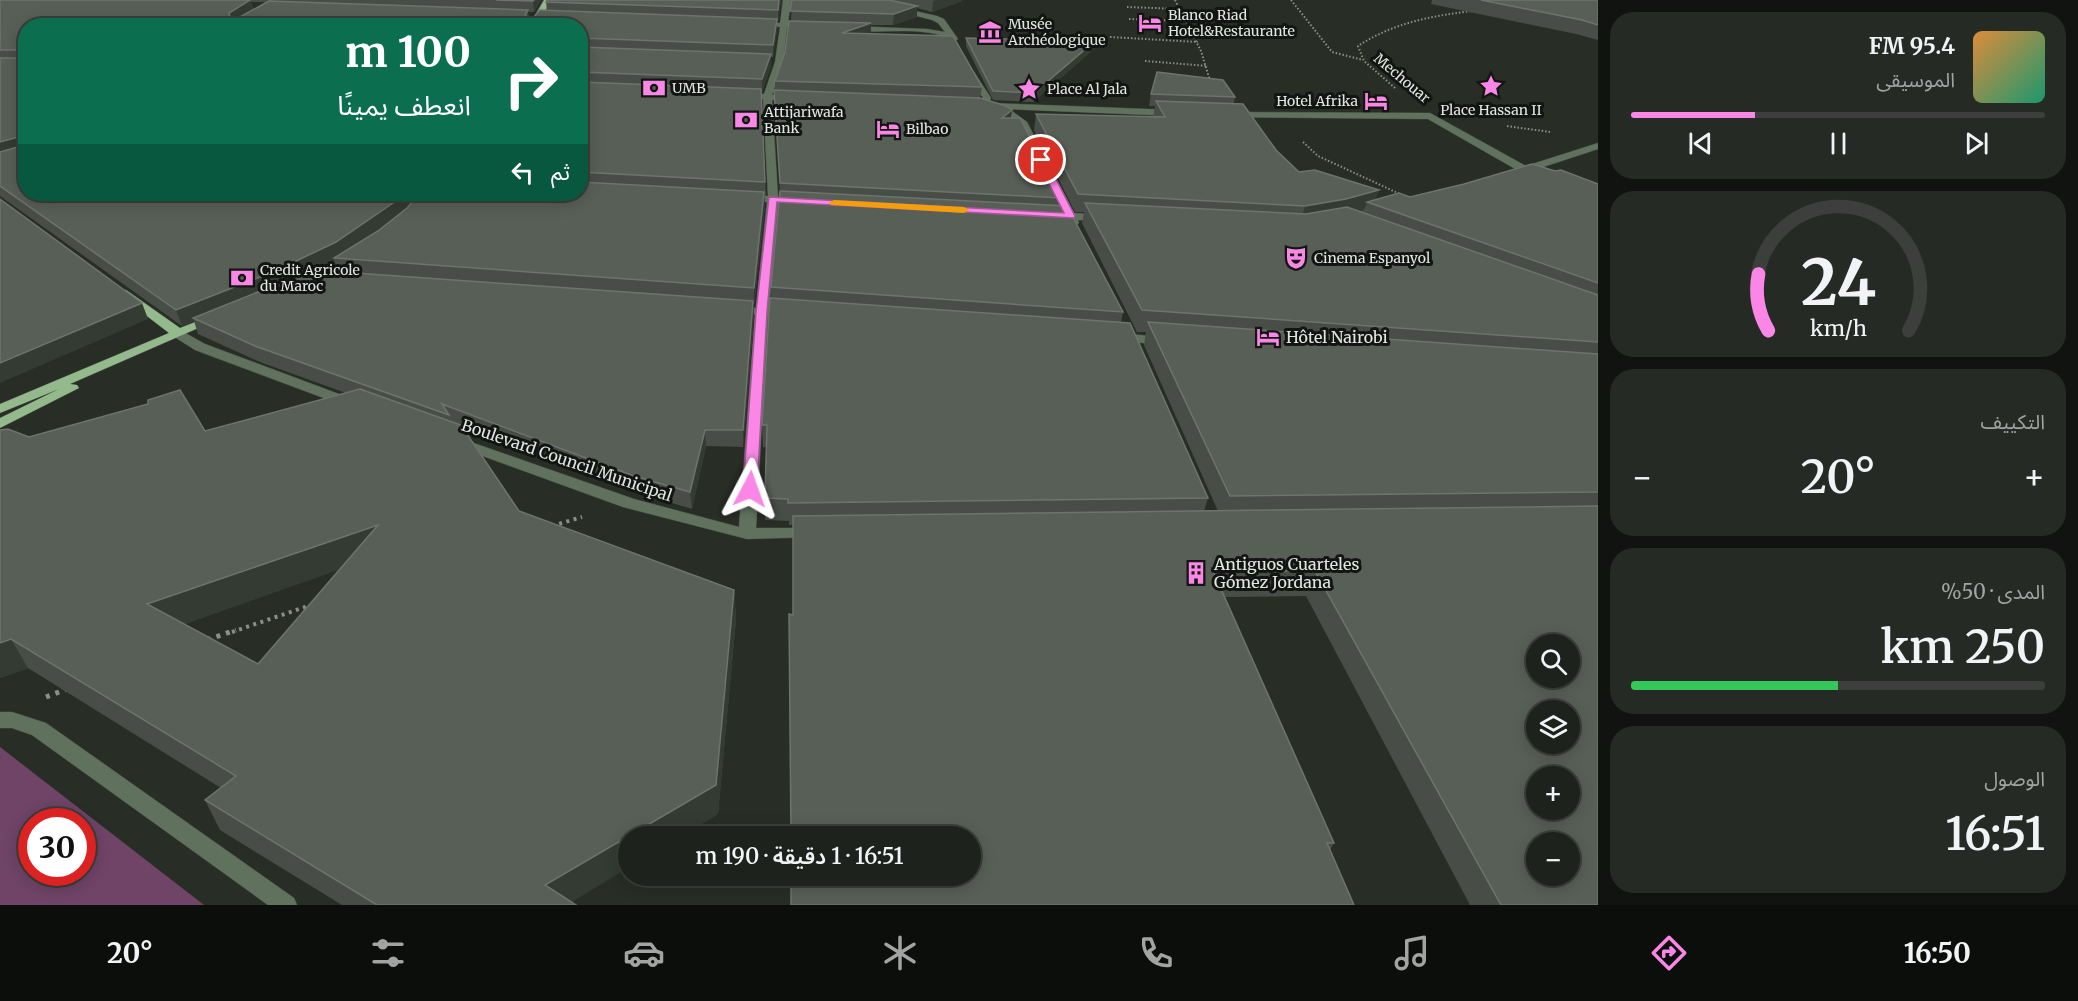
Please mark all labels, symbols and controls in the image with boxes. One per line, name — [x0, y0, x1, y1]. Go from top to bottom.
place label: Blanco Riad Hotel&Restaurante — [1168, 6, 1295, 40]
hotel icon: Blanco Riad Hotel&Restaurante — [1137, 10, 1163, 36]
place label: Musée Archéologique — [1007, 15, 1105, 49]
museum icon: Musée Archéologique — [977, 19, 1003, 45]
text: 100 m — [345, 26, 471, 78]
text: 95.4 FM — [1869, 32, 1955, 60]
icon: right — [492, 42, 570, 120]
street label: Mechouar — [1370, 49, 1434, 107]
text: الموسيقى — [1876, 67, 1955, 92]
place icon: Place Hassan II — [1478, 73, 1504, 99]
bank icon: UMB — [641, 75, 667, 101]
place icon: Place Al Jala — [1016, 76, 1042, 102]
place label: UMB — [672, 79, 706, 97]
place label: Place Al Jala — [1047, 80, 1128, 98]
text: انعطف يمينًا — [337, 88, 471, 122]
hotel icon: Hotel Afrika — [1363, 88, 1389, 114]
place label: Hotel Afrika — [1276, 92, 1358, 110]
place label: Place Hassan II — [1440, 101, 1542, 119]
place label: Attijariwafa Bank — [763, 103, 844, 137]
bank icon: Attijariwafa Bank — [733, 107, 759, 133]
hotel icon: Bilbao — [875, 116, 901, 142]
place label: Bilbao — [906, 120, 948, 138]
icon: previous — [1684, 127, 1717, 160]
icon: pause — [1822, 127, 1855, 160]
icon: next — [1960, 127, 1993, 160]
pin — [1015, 134, 1066, 185]
icon: arrive — [1024, 143, 1057, 176]
icon: left — [506, 156, 539, 189]
text: ثم — [551, 158, 570, 186]
text: 24 — [1800, 244, 1876, 322]
theatre icon: Cinema Espanyol — [1283, 245, 1309, 271]
place label: Cinema Espanyol — [1314, 249, 1431, 267]
place label: Credit Agricole du Maroc — [260, 261, 360, 295]
bank icon: Credit Agricole du Maroc — [229, 265, 255, 291]
text: km/h — [1810, 315, 1866, 342]
hotel icon: Hôtel Nairobi — [1255, 324, 1281, 350]
place label: Hôtel Nairobi — [1286, 327, 1388, 347]
text: التكييف — [1981, 409, 2045, 434]
street label: Boulevard Council Municipal — [459, 414, 675, 506]
text: 20° — [1800, 449, 1876, 505]
position arrow — [718, 457, 782, 521]
text: − — [1631, 457, 1653, 498]
text: + — [2023, 457, 2045, 498]
place label: Antiguos Cuarteles Gómez Jordana — [1213, 554, 1359, 592]
building icon: Antiguos Cuarteles Gómez Jordana — [1183, 560, 1209, 586]
text: المدى · 50% — [1941, 579, 2045, 604]
text: 250 km — [1880, 619, 2045, 675]
map controls — [1526, 634, 1580, 886]
button: search — [1526, 634, 1580, 688]
button: layers — [1526, 700, 1580, 754]
button: + — [1526, 766, 1580, 820]
text: الوصول — [1984, 766, 2045, 791]
text: 16:51 — [1945, 806, 2045, 862]
speed limit sign: 30 — [18, 808, 96, 886]
button: − — [1526, 832, 1580, 886]
text: 16:51 · 1 دقيقة · 190 m — [695, 842, 904, 870]
icon: filters — [367, 932, 409, 974]
icon: car — [623, 932, 665, 974]
icon: climate — [879, 932, 921, 974]
icon: phone — [1135, 932, 1177, 974]
icon: music — [1391, 932, 1433, 974]
icon: directions — [1648, 932, 1690, 974]
text: 20° — [107, 936, 153, 970]
text: 16:50 — [1904, 936, 1971, 970]

